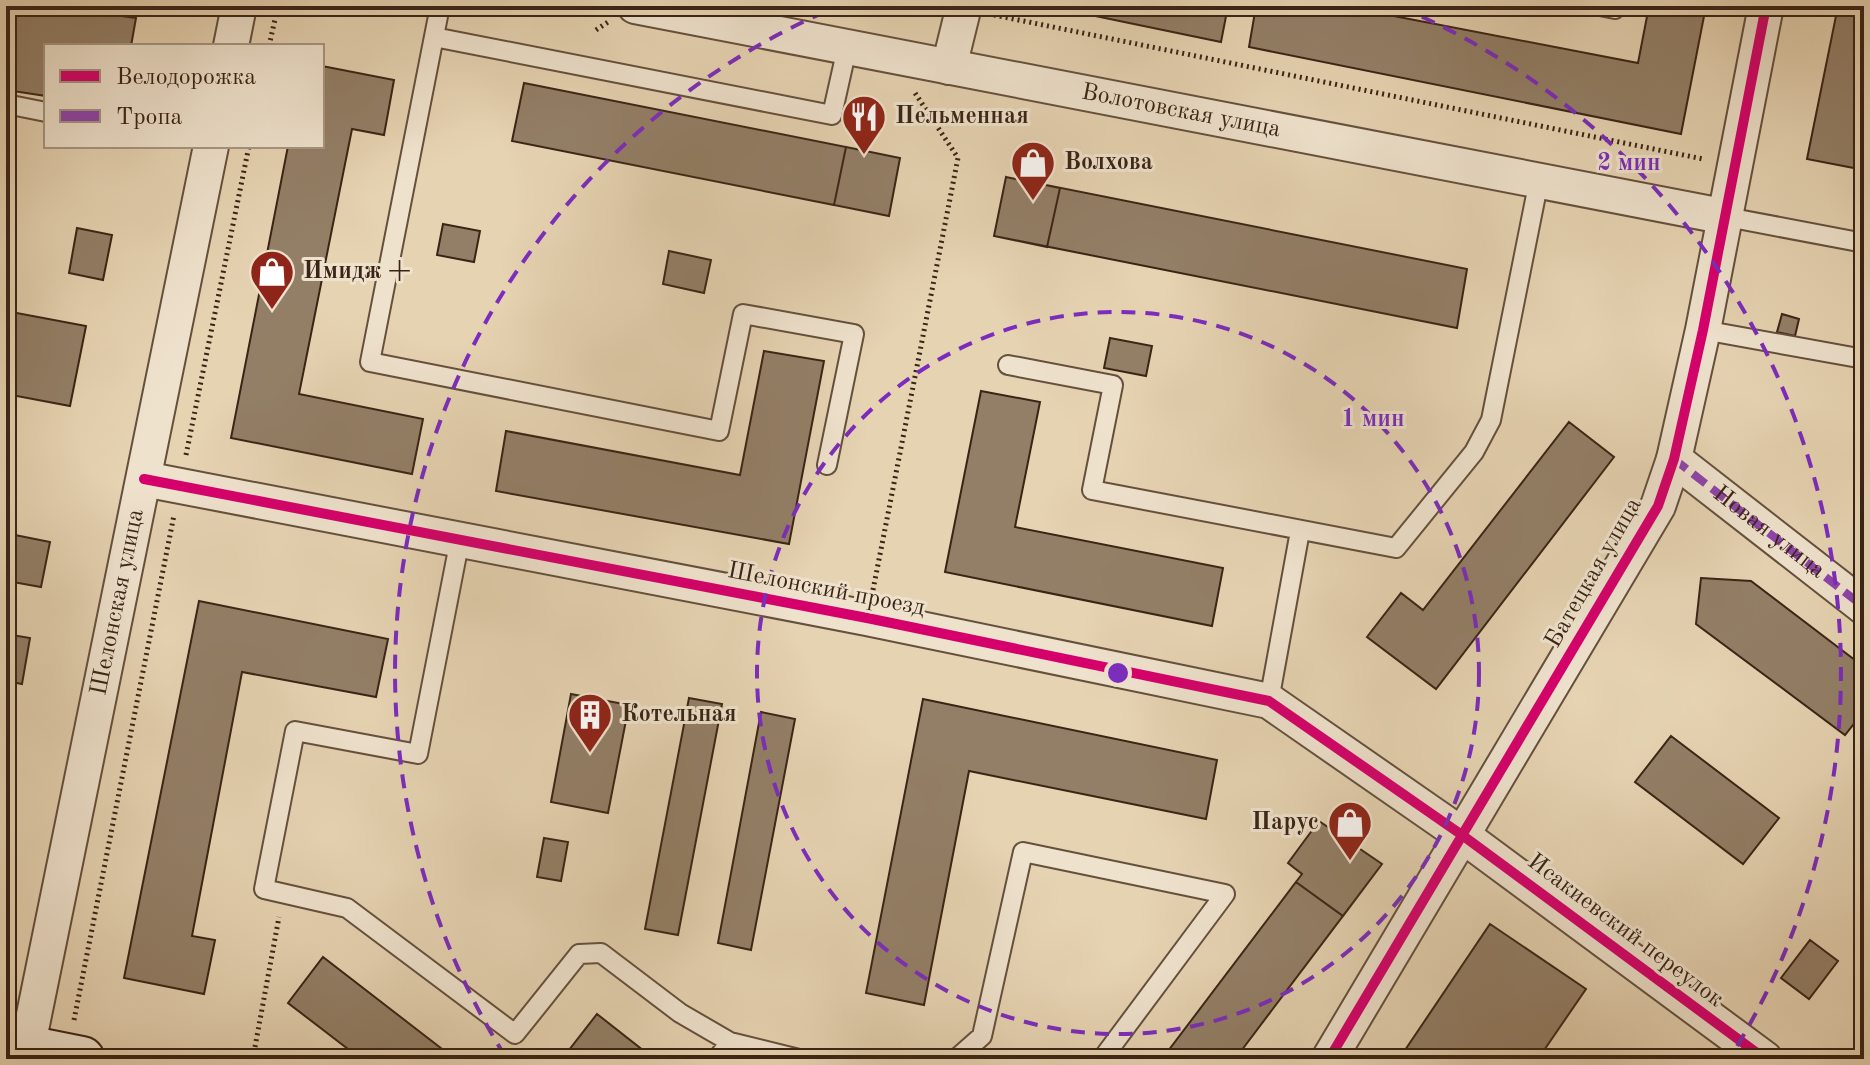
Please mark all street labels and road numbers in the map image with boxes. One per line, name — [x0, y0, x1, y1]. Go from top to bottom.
street label: Волотовская улица — [1079, 81, 1283, 142]
street label: Новая улица — [1708, 482, 1829, 584]
street label: Батецкая улица — [1541, 494, 1647, 652]
street label: Шелонская улица — [87, 507, 149, 698]
street label: Шелонский проезд — [725, 559, 927, 621]
street label: Исакиевский переулок — [1523, 850, 1727, 1012]

